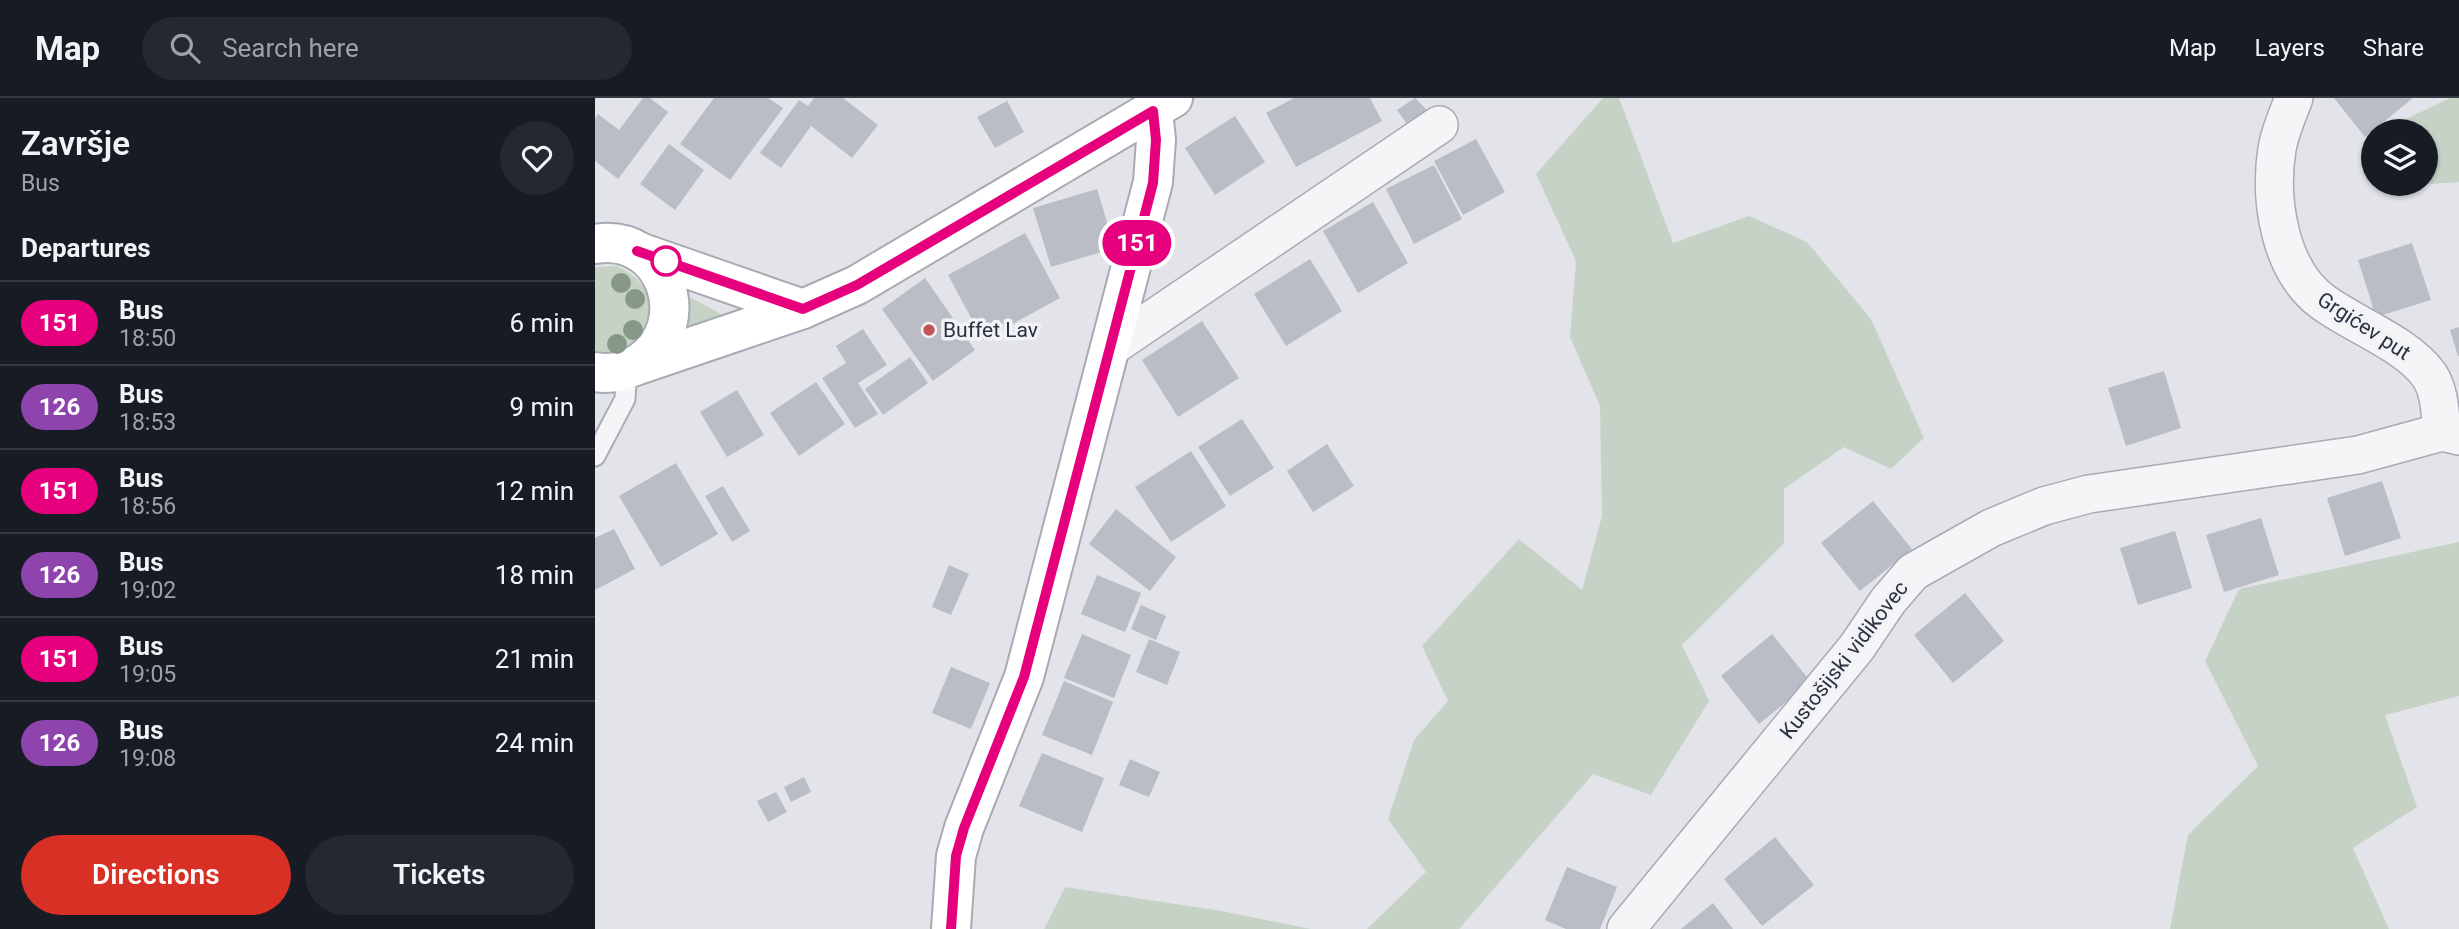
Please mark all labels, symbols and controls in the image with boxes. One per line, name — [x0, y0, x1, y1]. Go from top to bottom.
search box — [142, 17, 632, 80]
text: Map — [35, 29, 100, 68]
icon: search — [166, 29, 204, 67]
text: Search here — [222, 33, 359, 63]
text: Map — [2169, 34, 2217, 62]
text: Layers — [2255, 34, 2325, 62]
text: Share — [2363, 34, 2424, 62]
map controls — [2361, 119, 2438, 196]
button: layers — [2361, 119, 2438, 196]
button: heart — [500, 121, 574, 195]
text: Završje — [21, 124, 130, 163]
text: Bus — [21, 170, 60, 197]
line badge: 151 — [1097, 220, 1177, 266]
text: 151 — [1116, 229, 1158, 257]
text: Departures — [21, 233, 151, 263]
unlabelled marker — [651, 246, 681, 276]
street label: Grgićev put — [2313, 287, 2415, 365]
text: Bus — [119, 295, 164, 325]
text: 6 min — [509, 308, 574, 338]
text: 151 — [39, 309, 80, 337]
place label: Buffet Lav — [943, 318, 1038, 342]
marker: Buffet Lav — [921, 322, 937, 338]
text: 18:50 — [119, 325, 176, 352]
text: Bus — [119, 379, 164, 409]
text: 9 min — [509, 392, 574, 422]
text: 126 — [39, 393, 80, 421]
text: 18:53 — [119, 409, 176, 436]
text: Bus — [119, 463, 164, 493]
text: 12 min — [495, 476, 574, 506]
text: 151 — [39, 477, 80, 505]
text: 18:56 — [119, 493, 176, 520]
text: Bus — [119, 547, 164, 577]
text: 18 min — [495, 560, 574, 590]
text: 126 — [39, 561, 80, 589]
street label: Kustošijski vidikovec — [1775, 576, 1913, 744]
text: 19:02 — [119, 577, 176, 604]
text: Bus — [119, 631, 164, 661]
text: 21 min — [495, 644, 574, 674]
text: 151 — [39, 645, 80, 673]
text: 19:05 — [119, 661, 176, 688]
text: Bus — [119, 715, 164, 745]
text: 24 min — [495, 728, 574, 758]
text: 126 — [39, 729, 80, 757]
text: 19:08 — [119, 745, 176, 772]
button: Directions — [21, 835, 291, 915]
button: Tickets — [305, 835, 574, 915]

